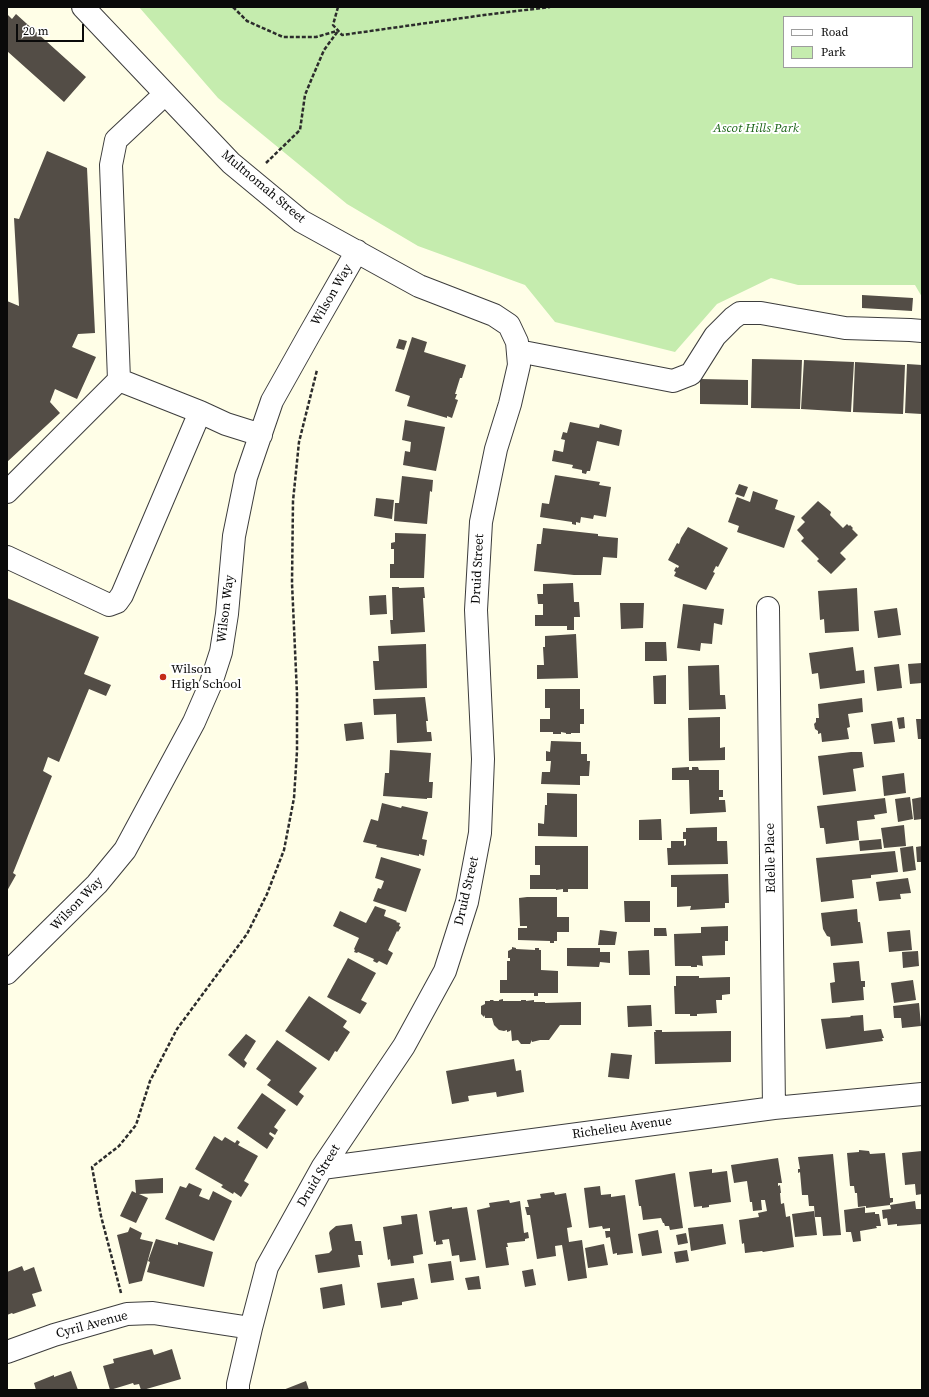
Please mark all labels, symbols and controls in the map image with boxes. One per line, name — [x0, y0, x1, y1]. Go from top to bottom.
scale bar — [18, 16, 86, 42]
legend — [783, 16, 913, 68]
text: 20 m — [23, 23, 49, 39]
text: Road — [821, 24, 848, 40]
text: Park — [821, 44, 846, 60]
park label: Ascot Hills Park — [713, 121, 799, 137]
street label: Multnomah Street — [218, 147, 308, 227]
street label: Wilson Way — [308, 261, 356, 329]
street label: Druid Street — [468, 534, 488, 604]
street label: Wilson Way — [214, 574, 238, 644]
place label: Wilson High School — [171, 662, 241, 693]
marker: Wilson High School — [158, 672, 168, 682]
street label: Edelle Place — [763, 823, 779, 893]
street label: Druid Street — [452, 855, 482, 927]
street label: Wilson Way — [48, 874, 106, 934]
street label: Richelieu Avenue — [571, 1113, 673, 1143]
street label: Druid Street — [294, 1142, 344, 1210]
street label: Cyril Avenue — [54, 1308, 130, 1342]

